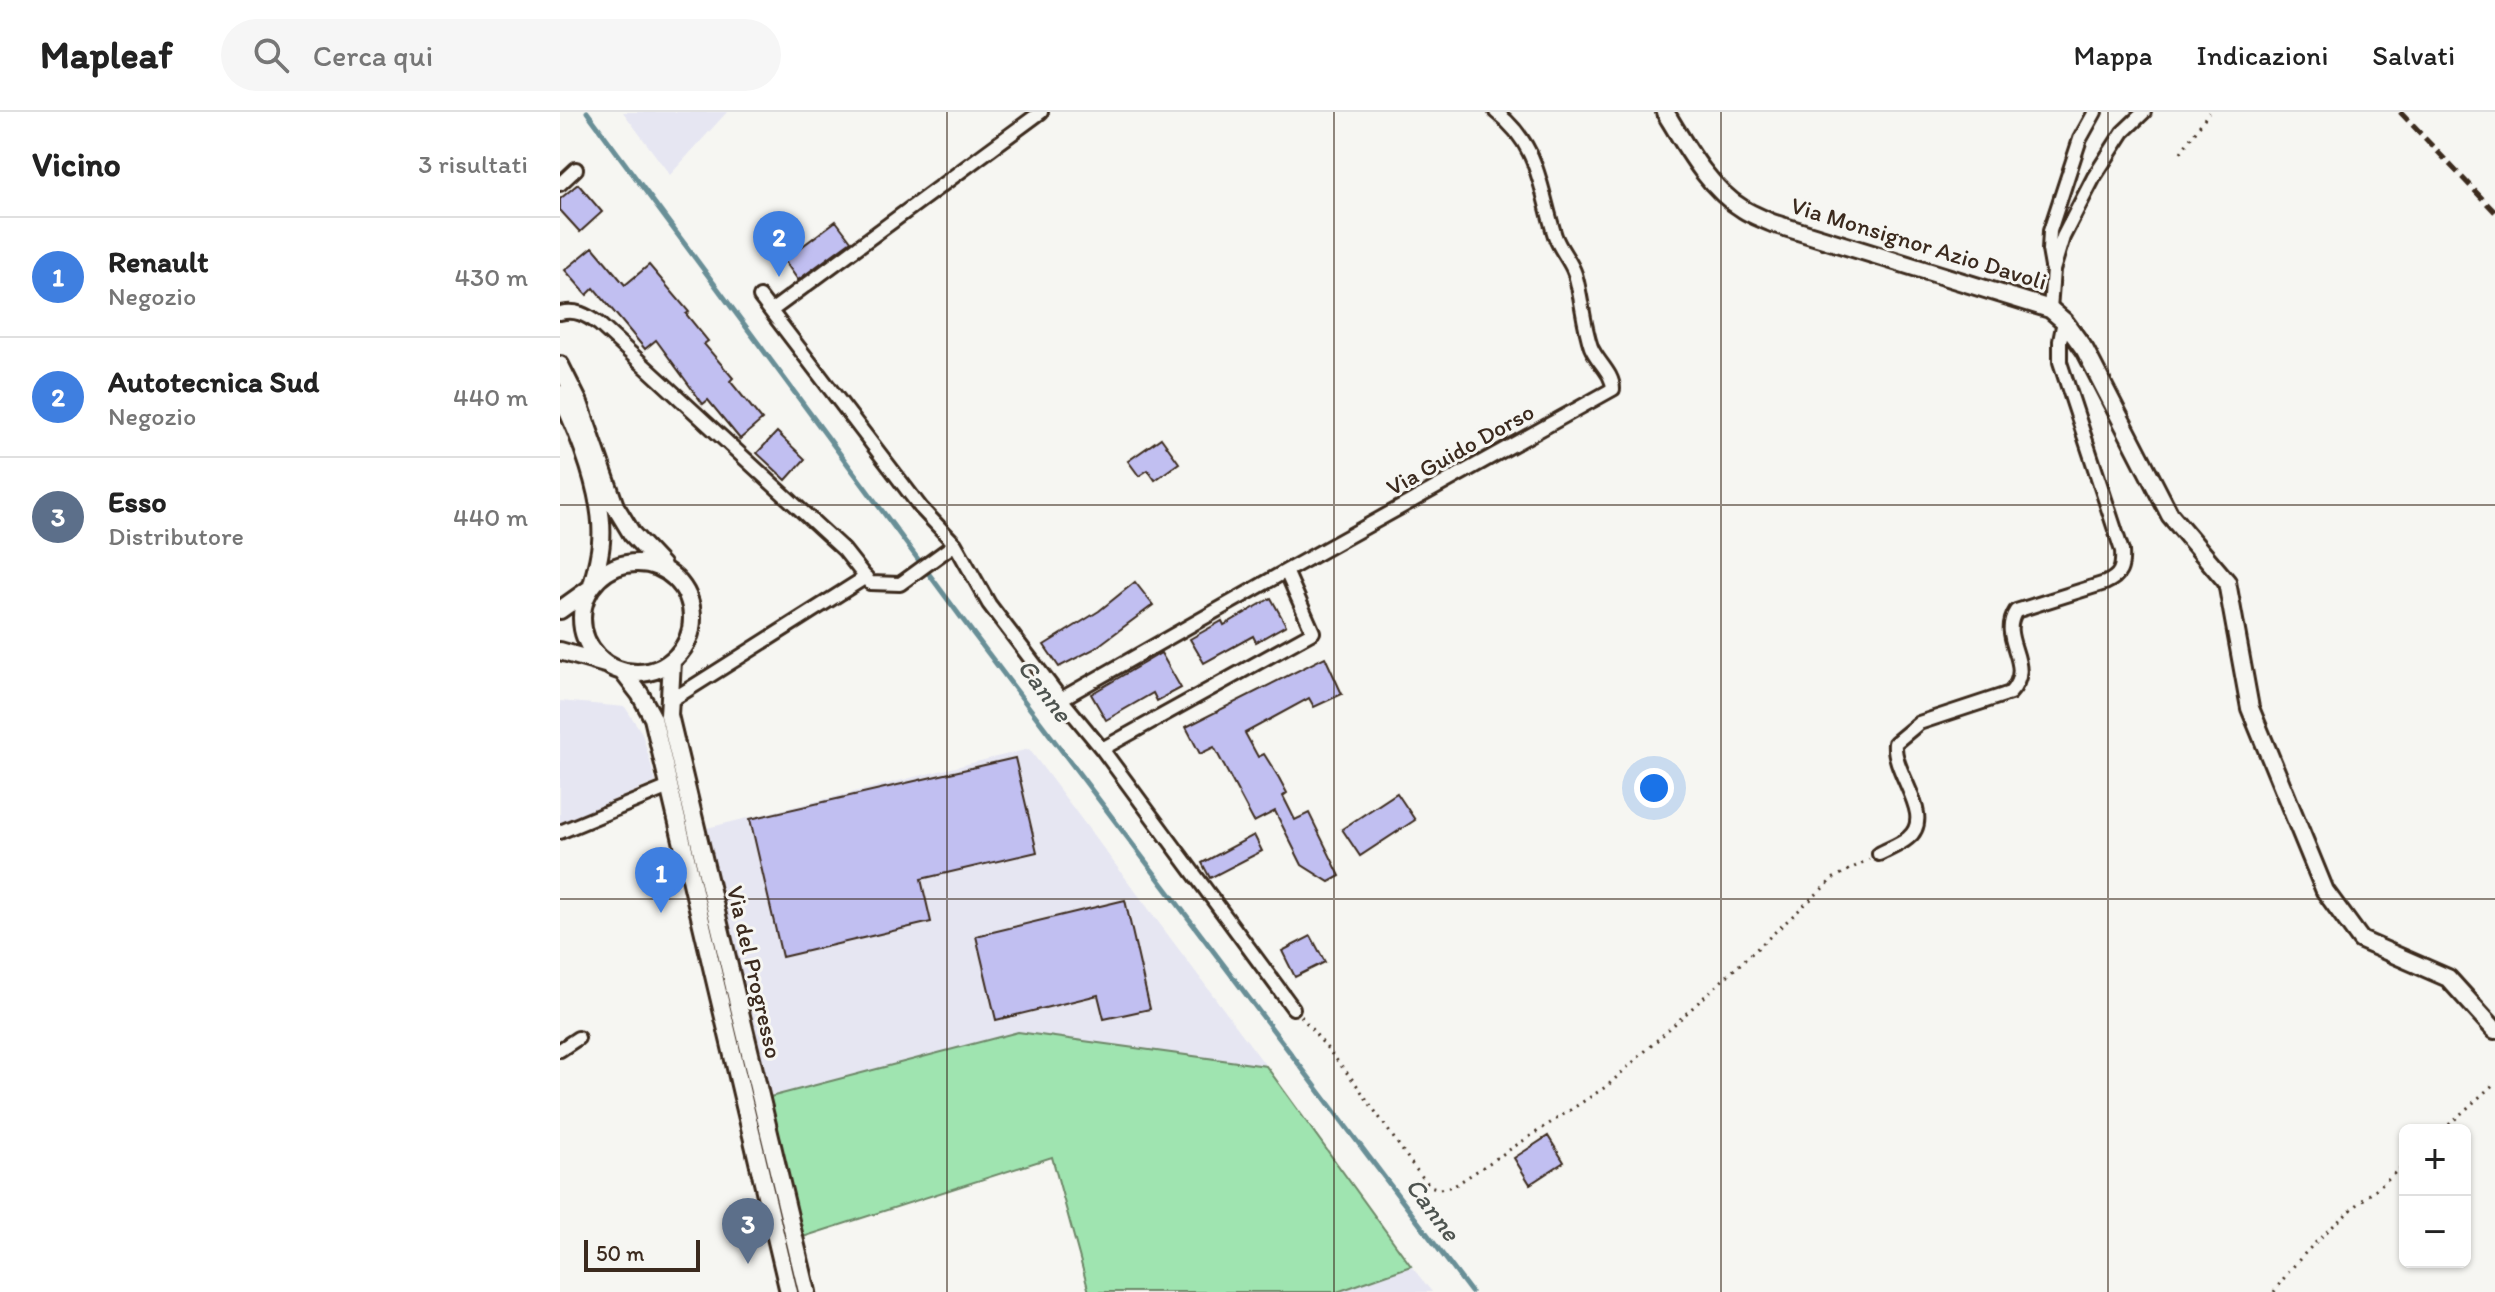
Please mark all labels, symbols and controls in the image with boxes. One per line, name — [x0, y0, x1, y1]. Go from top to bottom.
search box — [221, 19, 781, 91]
text: Mapleaf — [40, 32, 173, 78]
icon: search — [249, 33, 293, 77]
text: Cerca qui — [313, 37, 433, 74]
text: Mappa — [2074, 38, 2153, 72]
text: Indicazioni — [2197, 38, 2328, 72]
text: Salvati — [2372, 38, 2455, 72]
text: Vicino — [32, 144, 121, 185]
text: 3 risultati — [418, 148, 528, 180]
street label: Via Monsignor Azio Davoli — [1787, 190, 2051, 296]
pin: 2 — [753, 211, 805, 277]
text: Renault — [108, 243, 208, 280]
text: 1 — [52, 261, 64, 293]
text: 430 m — [454, 261, 528, 293]
text: Negozio — [108, 280, 196, 312]
text: Autotecnica Sud — [108, 363, 319, 400]
text: 2 — [51, 381, 65, 413]
text: 440 m — [453, 381, 528, 413]
street label: Via Guido Dorso — [1381, 396, 1539, 502]
text: Negozio — [108, 400, 196, 432]
text: Esso — [108, 483, 167, 520]
text: 3 — [51, 501, 65, 533]
text: 440 m — [453, 501, 528, 533]
text: Distributore — [108, 520, 244, 552]
water label: Canne — [1011, 652, 1080, 729]
your location — [1634, 768, 1674, 808]
pin: 1 — [635, 847, 687, 913]
street label: Via del Progresso — [721, 883, 789, 1061]
map controls — [2399, 1124, 2471, 1268]
button: + — [2399, 1124, 2471, 1196]
water label: Canne — [1399, 1171, 1468, 1248]
button: − — [2399, 1196, 2471, 1268]
pin: 3 — [722, 1198, 774, 1264]
scale bar — [584, 1236, 700, 1272]
text: 50 m — [596, 1240, 645, 1267]

